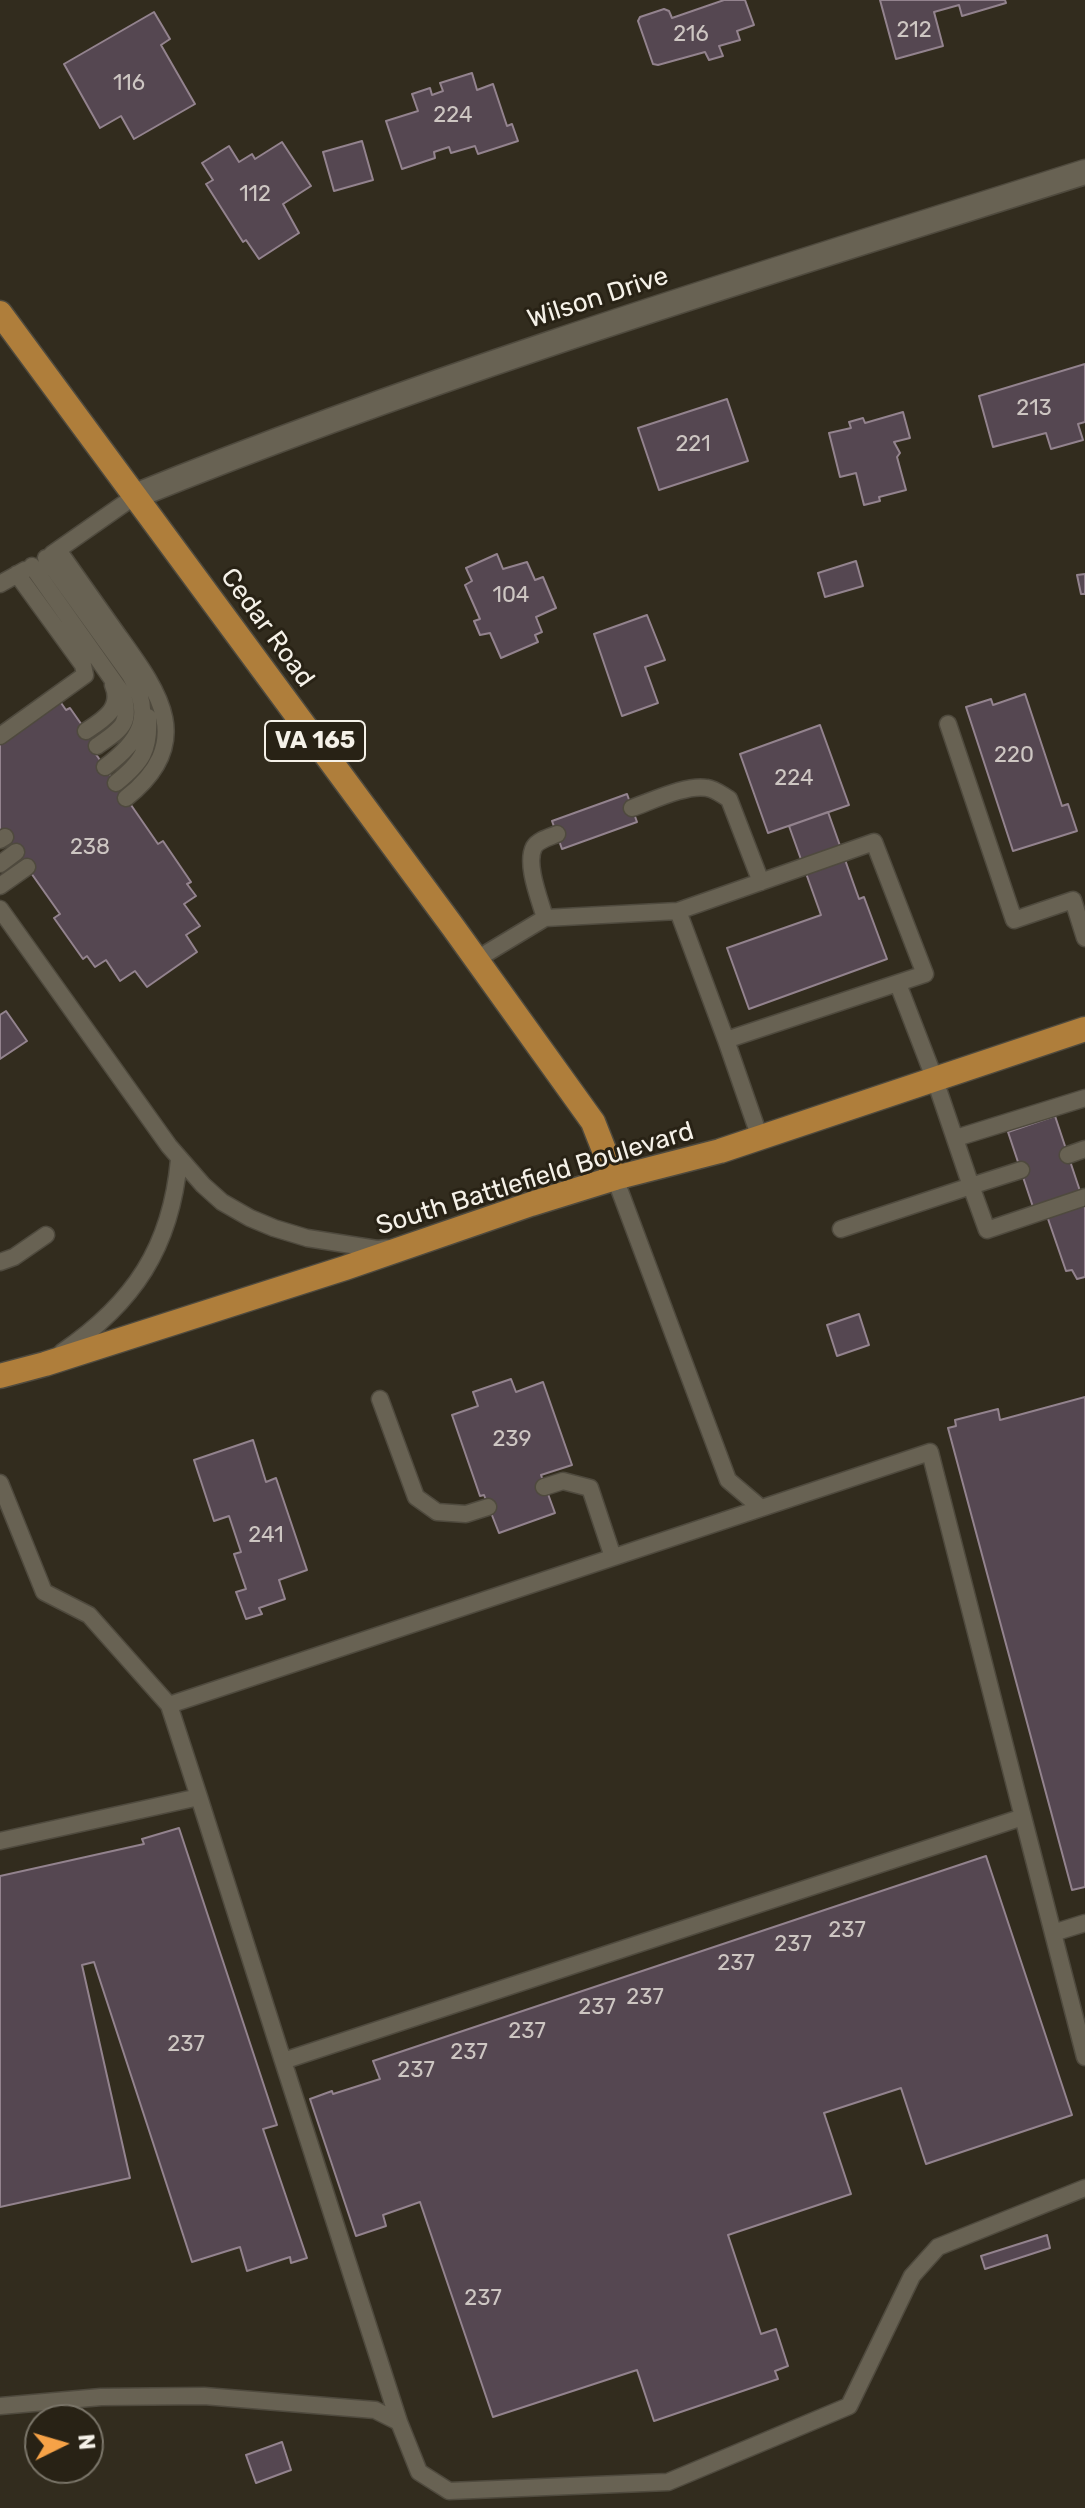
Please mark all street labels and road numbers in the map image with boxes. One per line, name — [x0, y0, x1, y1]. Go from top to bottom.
street label: Wilson Drive — [524, 261, 672, 335]
street label: Cedar Road — [213, 562, 321, 694]
road number: VA 165 — [265, 721, 365, 761]
street label: South Battlefield Boulevard — [372, 1116, 698, 1242]

